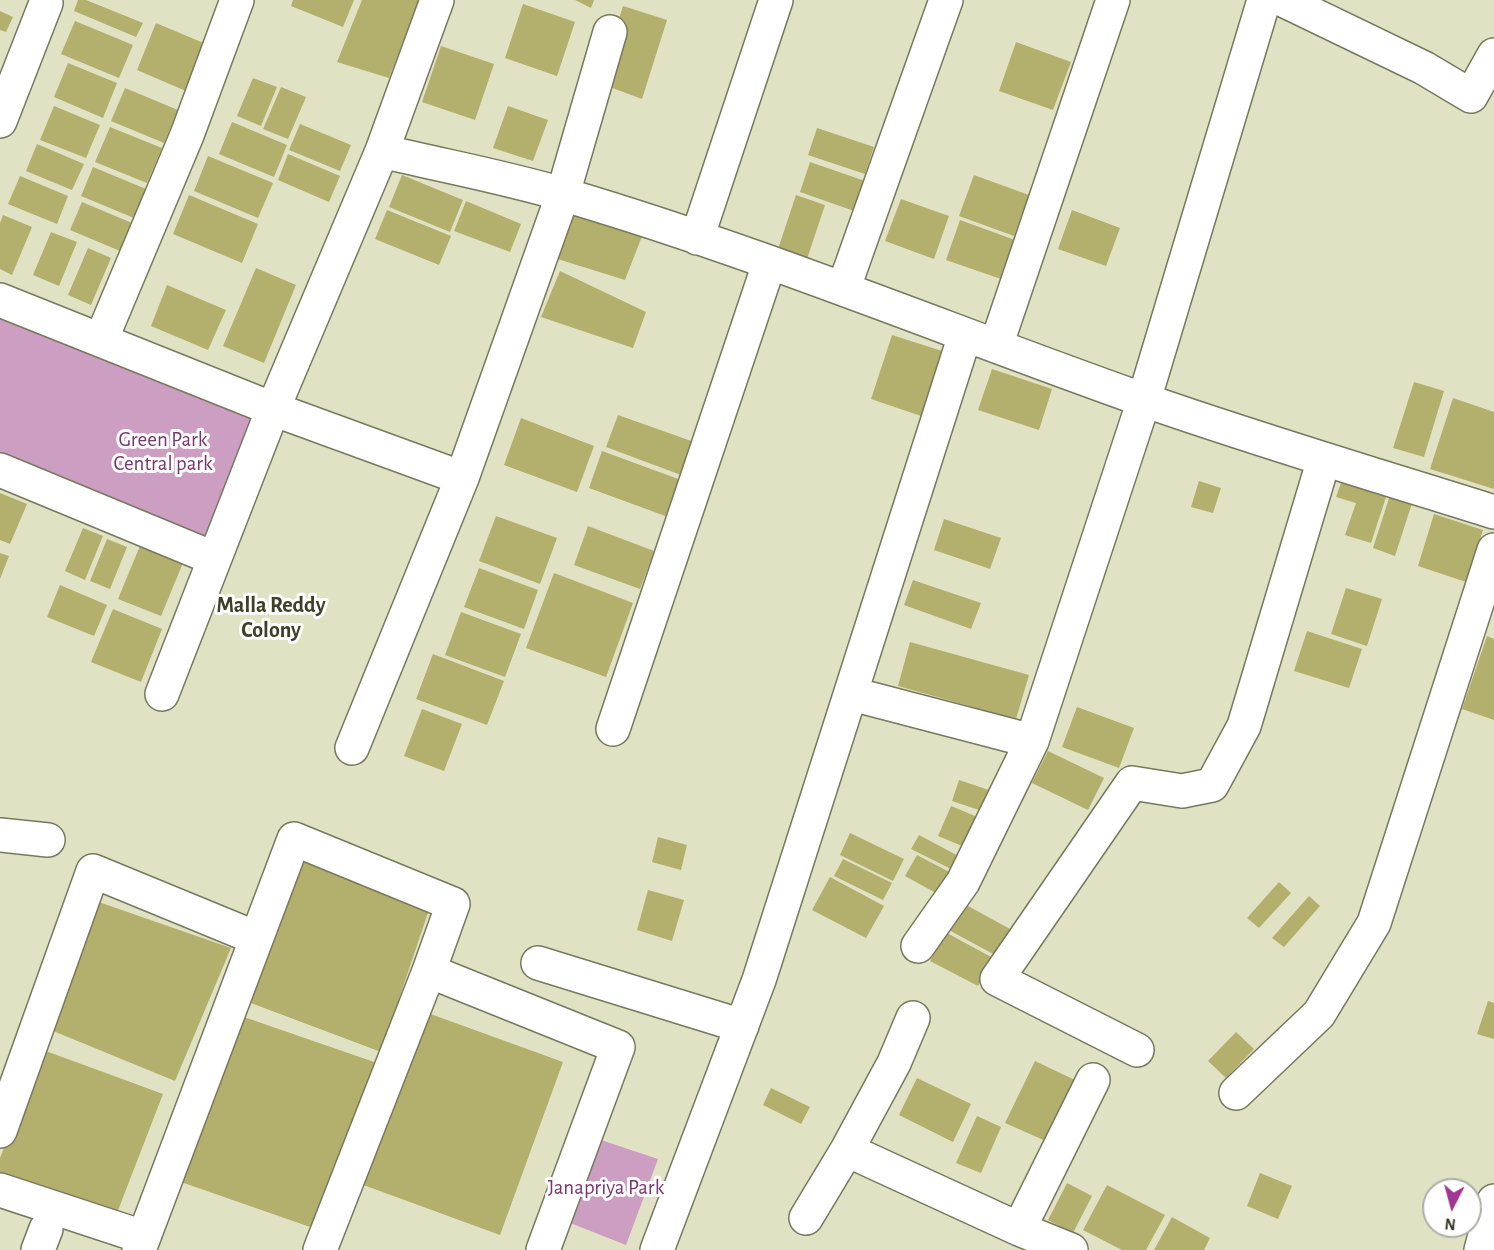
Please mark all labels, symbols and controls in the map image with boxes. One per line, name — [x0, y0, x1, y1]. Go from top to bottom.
park label: Green Park Central park — [113, 427, 213, 477]
district label: Malla Reddy Colony — [217, 592, 325, 644]
park label: Janapriya Park — [548, 1175, 664, 1201]
north arrow — [1422, 1178, 1482, 1238]
text: N — [1444, 1215, 1457, 1232]

